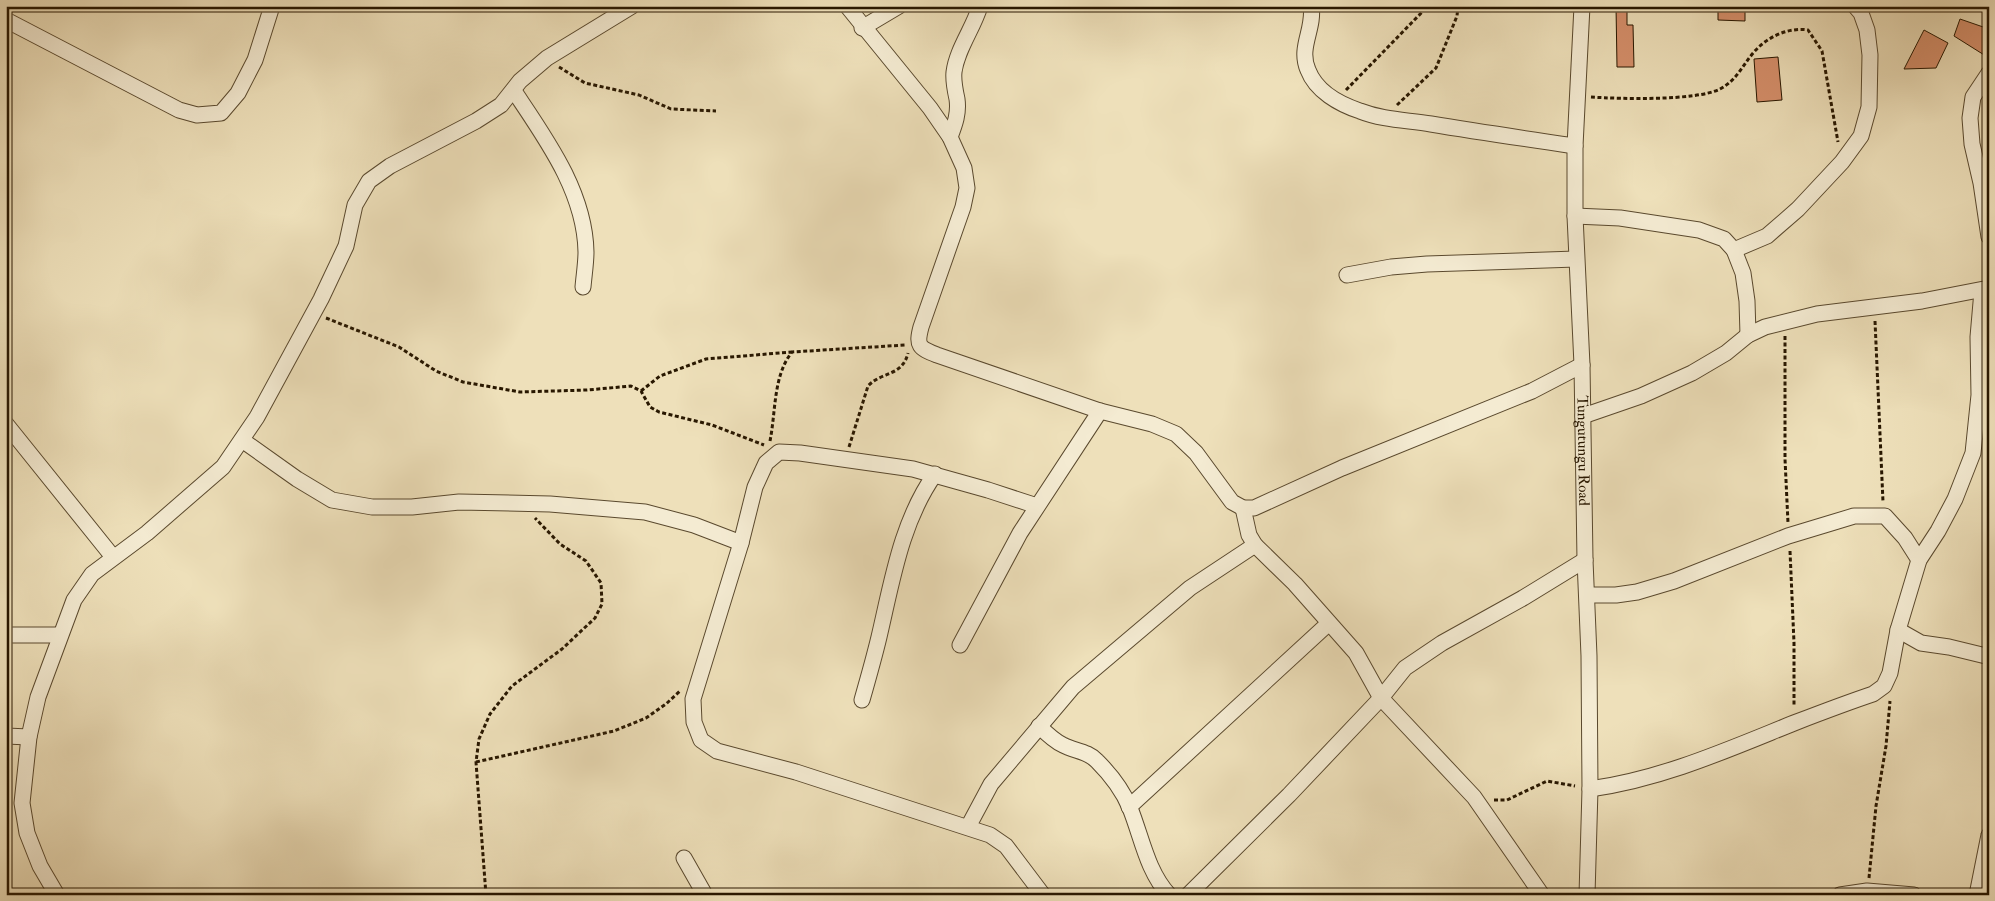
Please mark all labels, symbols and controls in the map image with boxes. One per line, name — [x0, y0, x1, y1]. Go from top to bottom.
street label: Tungutungu Road — [1572, 395, 1593, 507]

